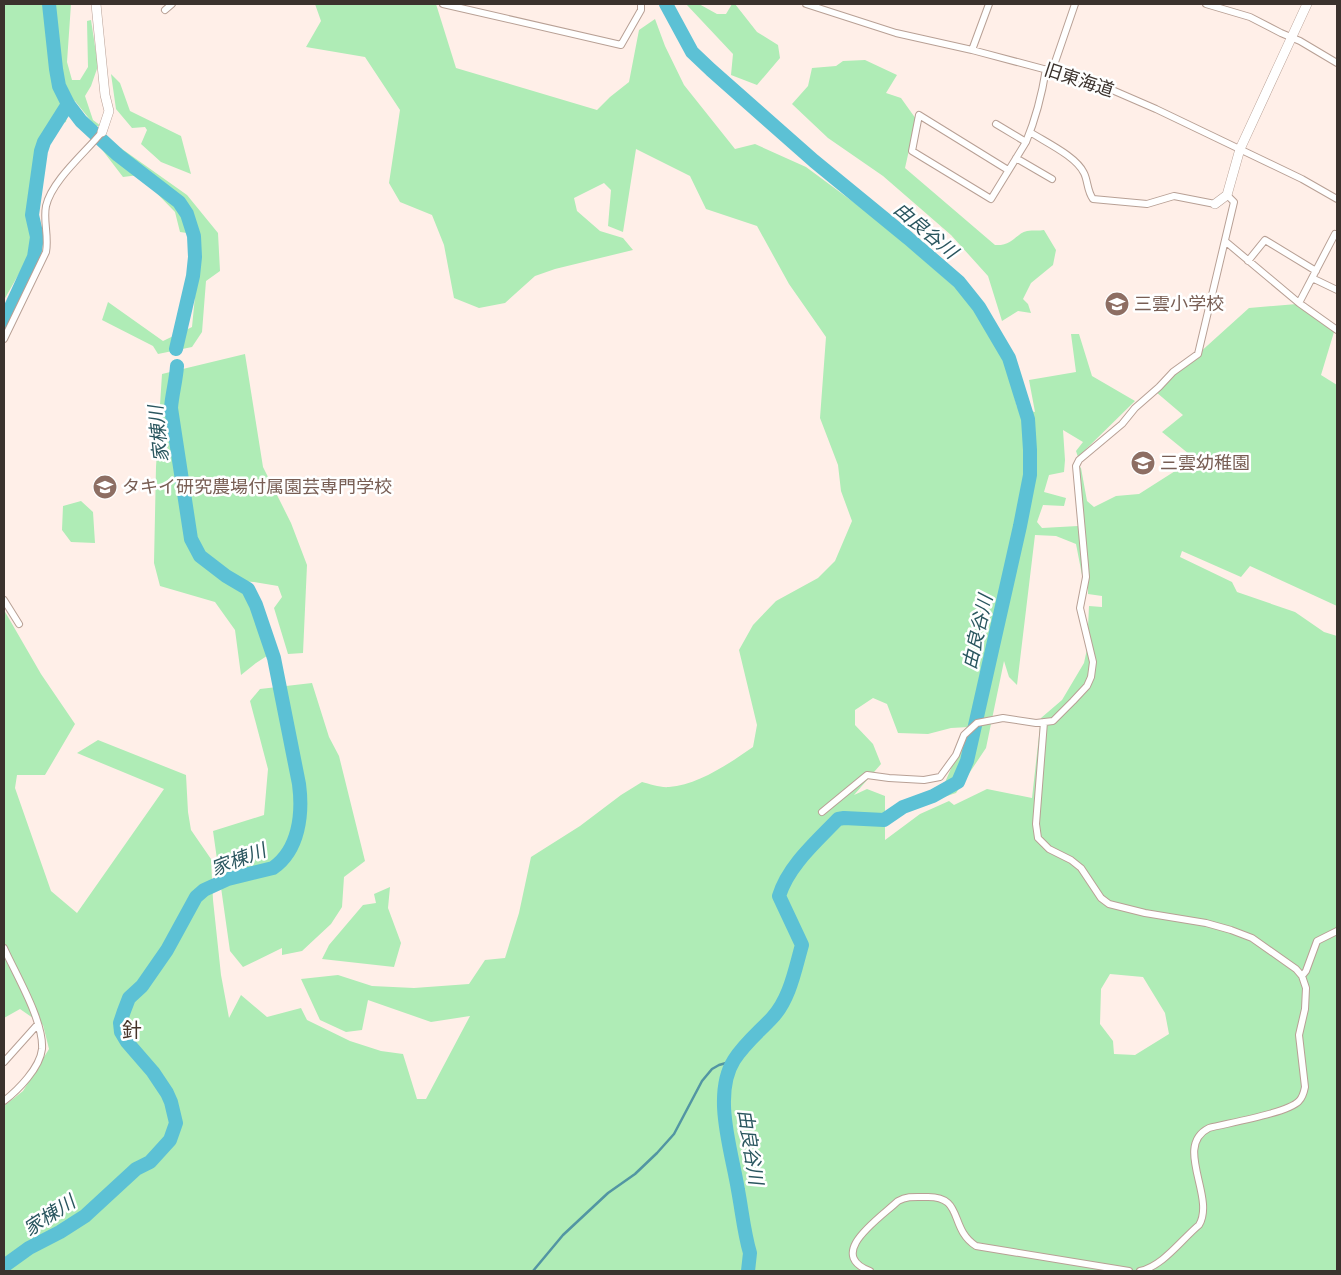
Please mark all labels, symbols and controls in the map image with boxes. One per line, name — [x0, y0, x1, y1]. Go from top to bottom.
street label: 旧東海道 — [1040, 57, 1117, 104]
water label: 由良谷川 — [887, 196, 965, 268]
school or university icon: 三雲小学校 — [1104, 291, 1130, 317]
place label: 三雲小学校 — [1134, 291, 1224, 318]
water label: 家棟川 — [142, 402, 177, 464]
school or university icon: 三雲幼稚園 — [1130, 450, 1156, 476]
place label: 三雲幼稚園 — [1160, 450, 1250, 477]
school or university icon: タキイ研究農場付属園芸専門学校 — [92, 474, 118, 500]
place label: タキイ研究農場付属園芸専門学校 — [122, 474, 392, 501]
water label: 由良谷川 — [956, 590, 1002, 673]
water label: 家棟川 — [207, 836, 272, 884]
district label: 針 — [122, 1016, 142, 1046]
water label: 由良谷川 — [729, 1107, 770, 1189]
water label: 家棟川 — [18, 1187, 83, 1244]

